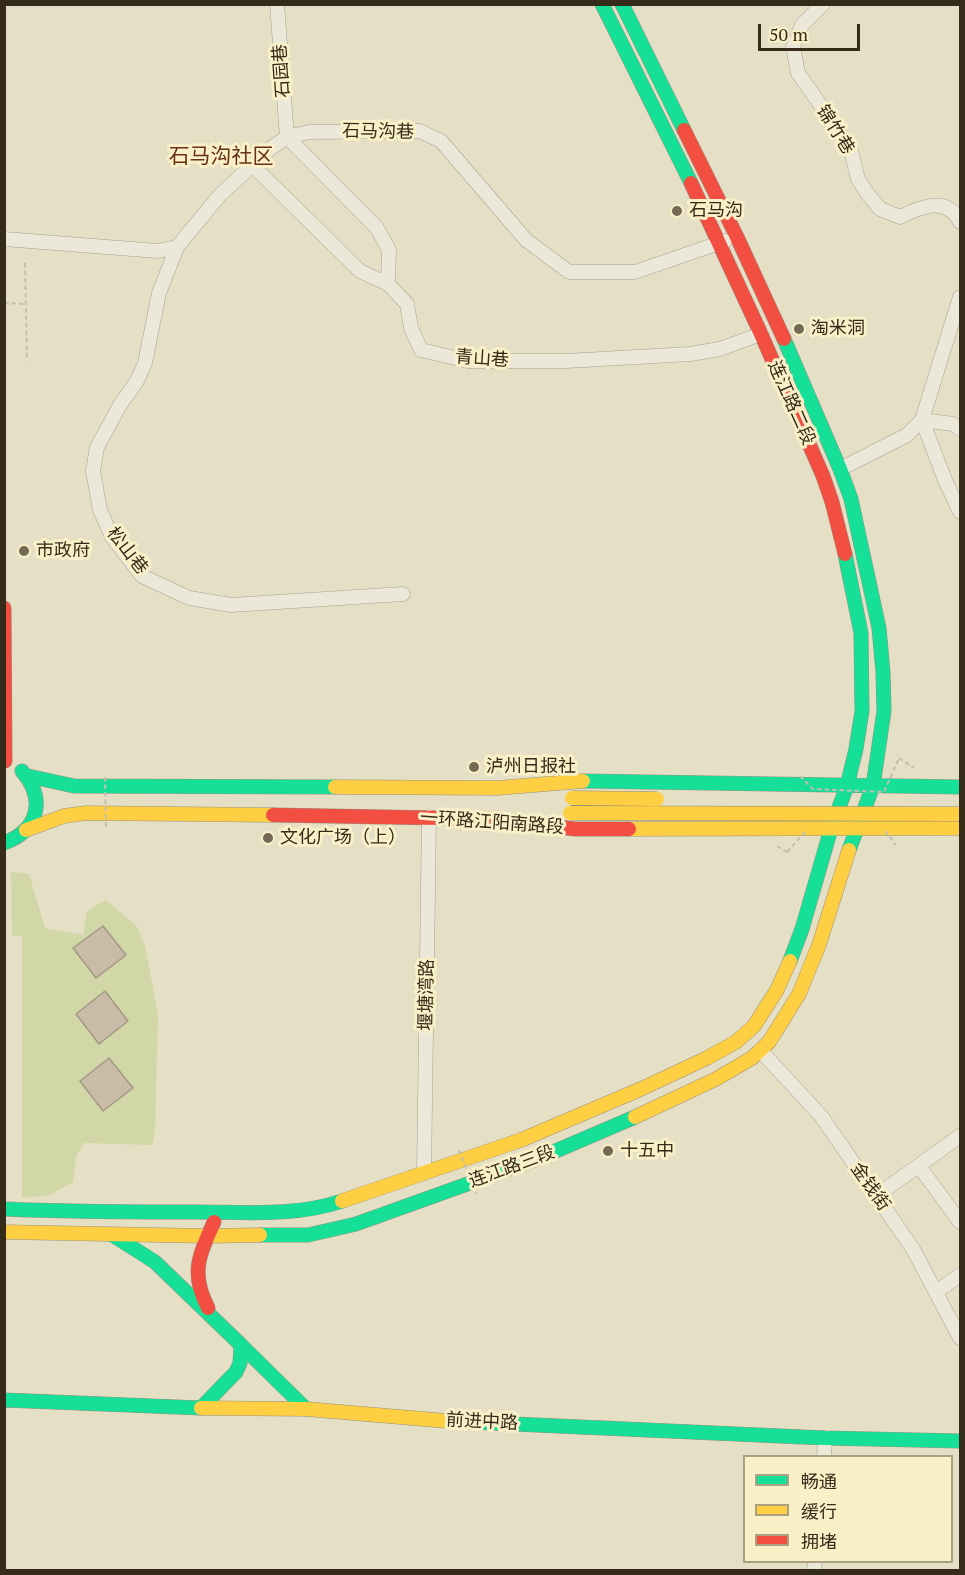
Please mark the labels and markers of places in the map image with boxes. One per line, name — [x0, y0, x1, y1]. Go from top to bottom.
place label: 石马沟 — [689, 200, 743, 222]
marker: 石马沟 — [670, 204, 684, 218]
place label: 淘米洞 — [811, 318, 865, 340]
marker: 淘米洞 — [792, 322, 806, 336]
place label: 市政府 — [36, 540, 90, 562]
marker: 市政府 — [17, 544, 31, 558]
place label: 泸州日报社 — [486, 756, 576, 778]
marker: 泸州日报社 — [467, 760, 481, 774]
place label: 文化广场（上） — [280, 827, 406, 849]
marker: 文化广场（上） — [261, 831, 275, 845]
place label: 十五中 — [620, 1140, 674, 1162]
marker: 十五中 — [601, 1144, 615, 1158]

